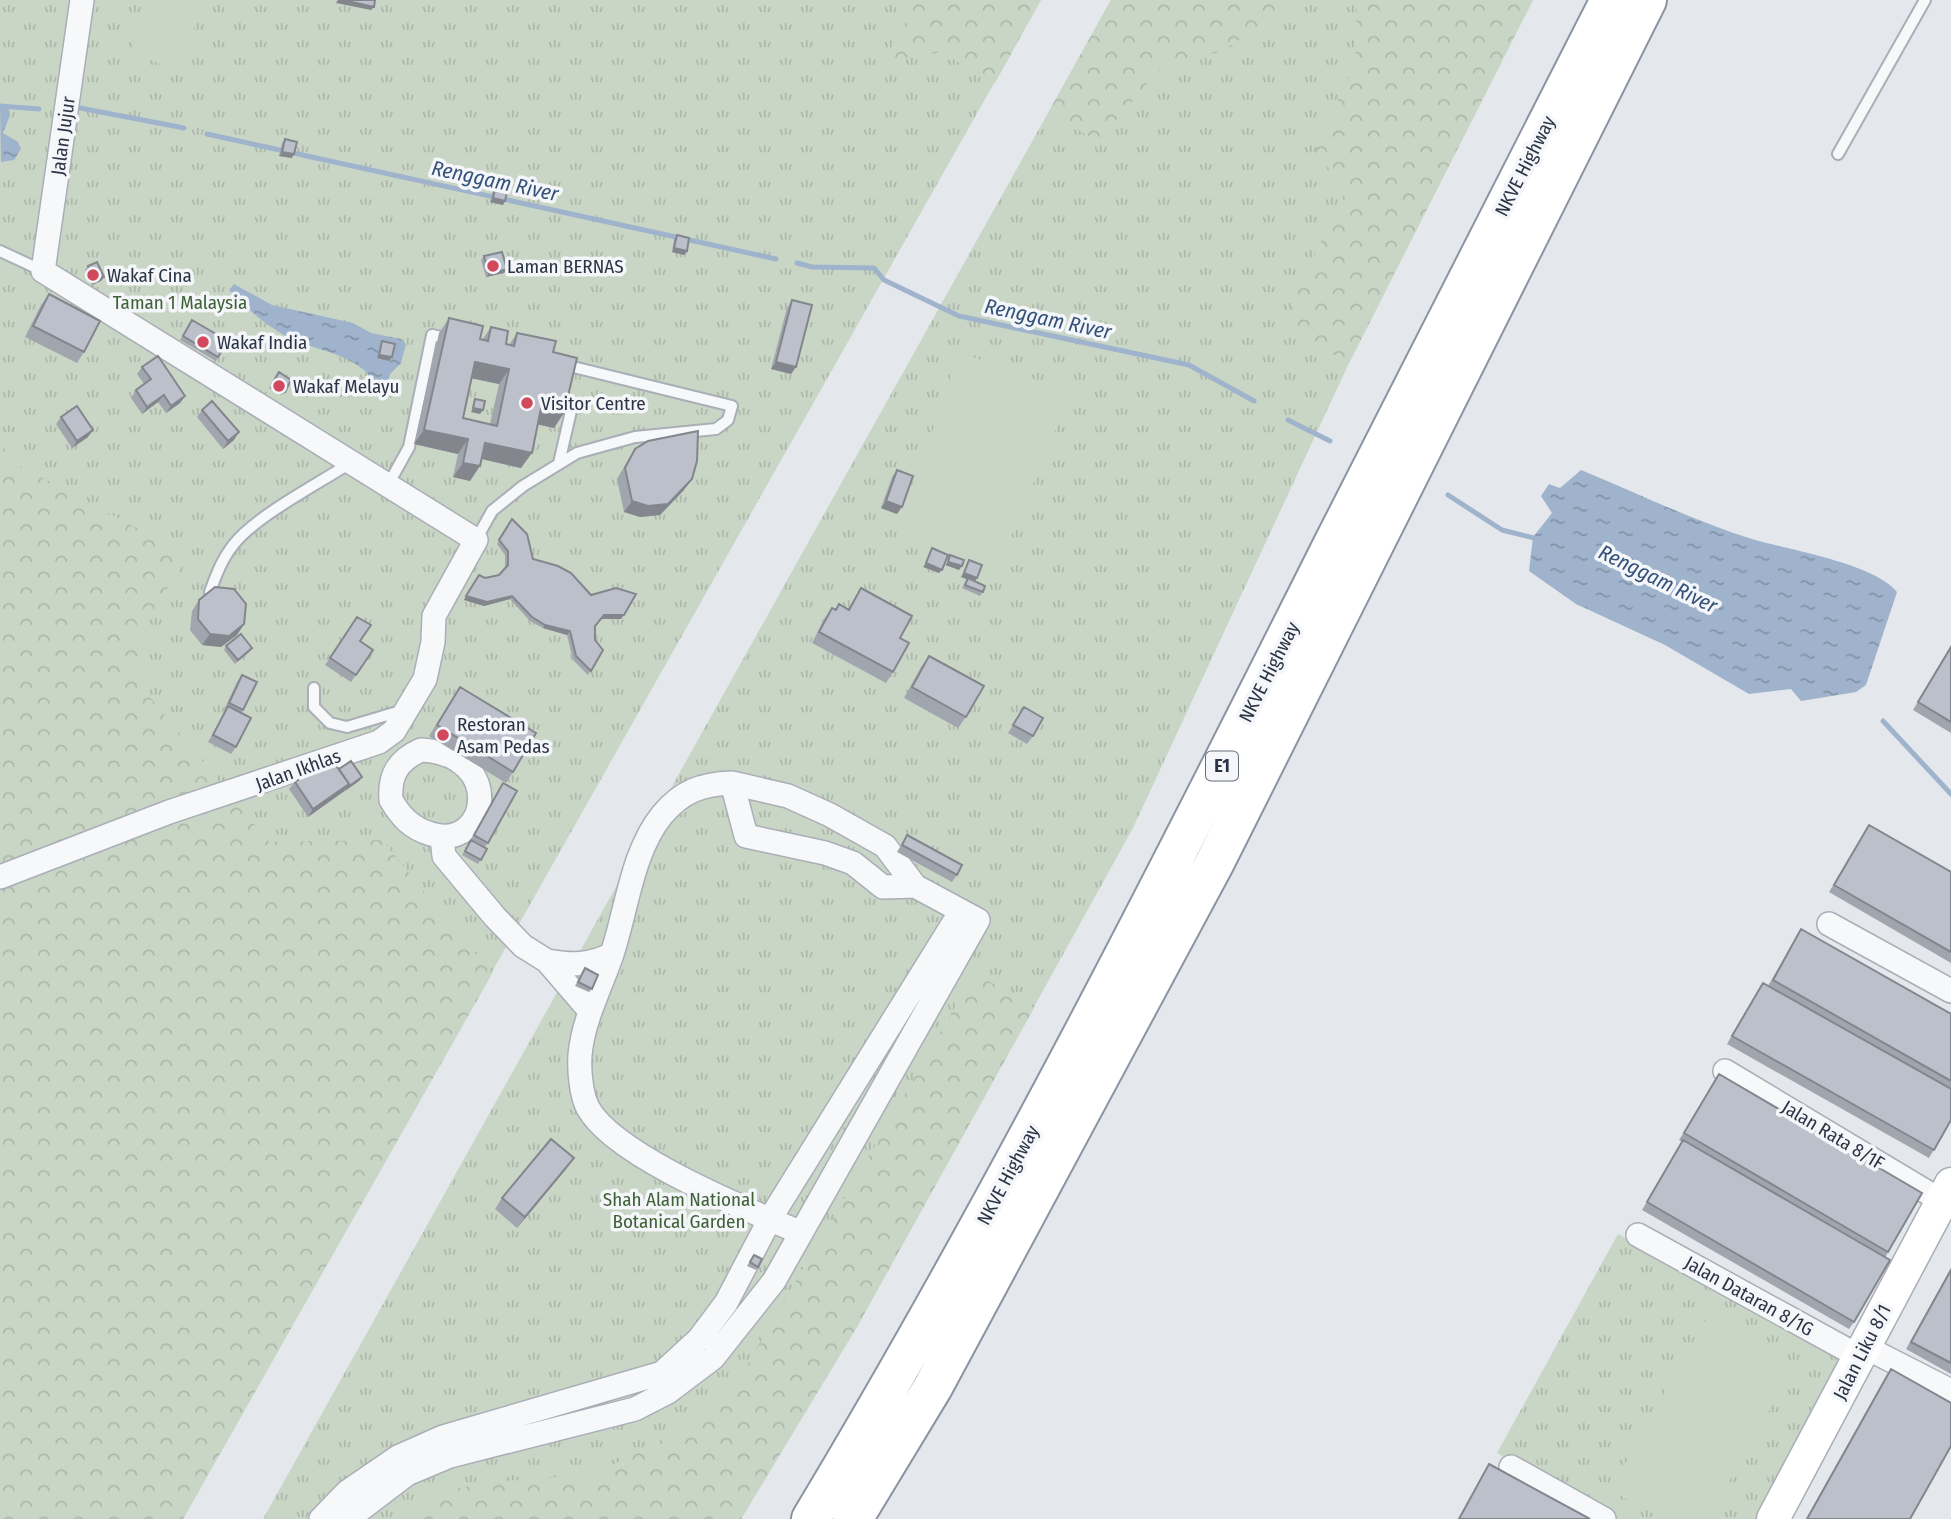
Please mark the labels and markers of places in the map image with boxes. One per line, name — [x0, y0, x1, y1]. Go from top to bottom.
place label: Laman BERNAS — [507, 255, 624, 278]
marker: Laman BERNAS — [485, 258, 501, 274]
place label: Wakaf Cina — [107, 264, 192, 287]
marker: Wakaf Cina — [85, 267, 101, 283]
place label: Wakaf India — [217, 331, 307, 354]
marker: Wakaf India — [195, 334, 211, 350]
place label: Wakaf Melayu — [293, 375, 399, 398]
marker: Wakaf Melayu — [271, 378, 287, 394]
place label: Visitor Centre — [541, 392, 646, 415]
marker: Visitor Centre — [519, 395, 535, 411]
place label: Restoran Asam Pedas — [457, 713, 550, 758]
marker: Restoran Asam Pedas — [435, 727, 451, 743]

